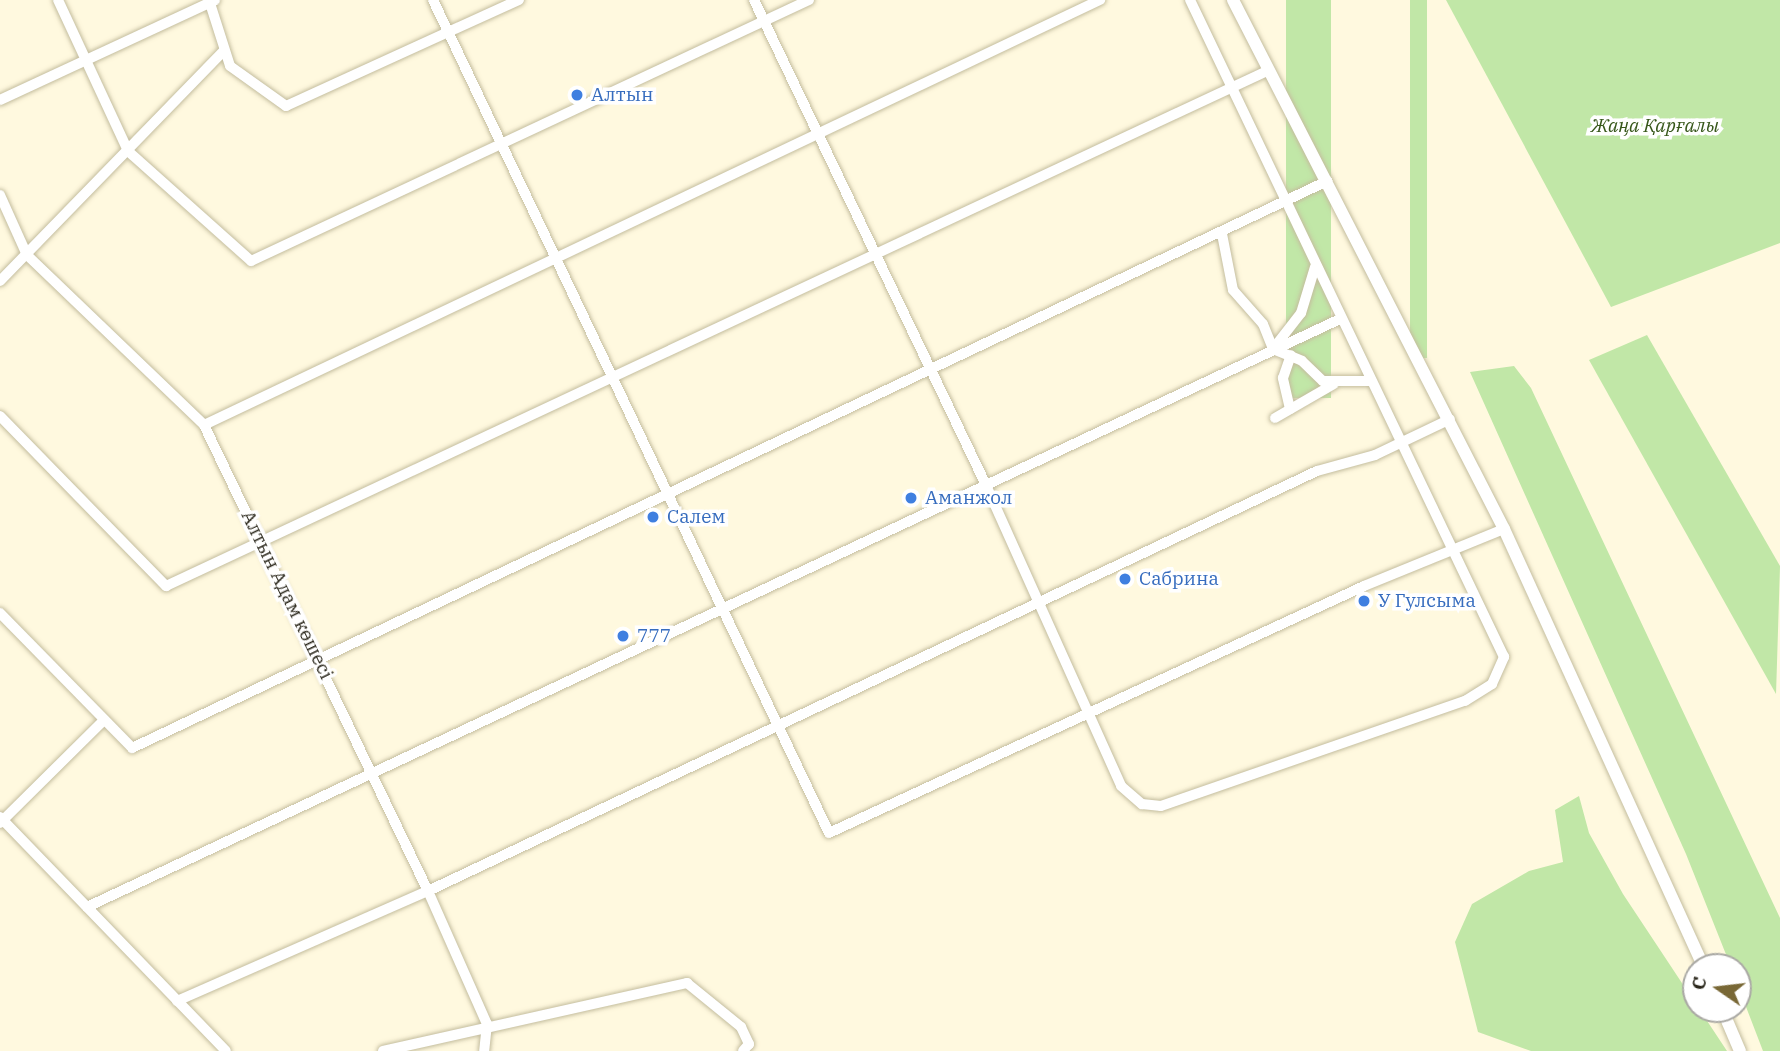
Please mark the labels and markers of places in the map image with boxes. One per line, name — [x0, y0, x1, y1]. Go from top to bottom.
place label: Алтын — [591, 84, 654, 106]
marker: Алтын — [569, 87, 585, 103]
place label: Аманжол — [925, 487, 1012, 509]
marker: Аманжол — [903, 490, 919, 506]
place label: Салем — [667, 506, 726, 528]
marker: Салем — [645, 509, 661, 525]
place label: Сабрина — [1139, 568, 1219, 590]
marker: Сабрина — [1117, 571, 1133, 587]
place label: У Гулсыма — [1378, 590, 1476, 612]
marker: У Гулсыма — [1356, 593, 1372, 609]
place label: 777 — [637, 625, 671, 647]
marker: 777 — [615, 628, 631, 644]

